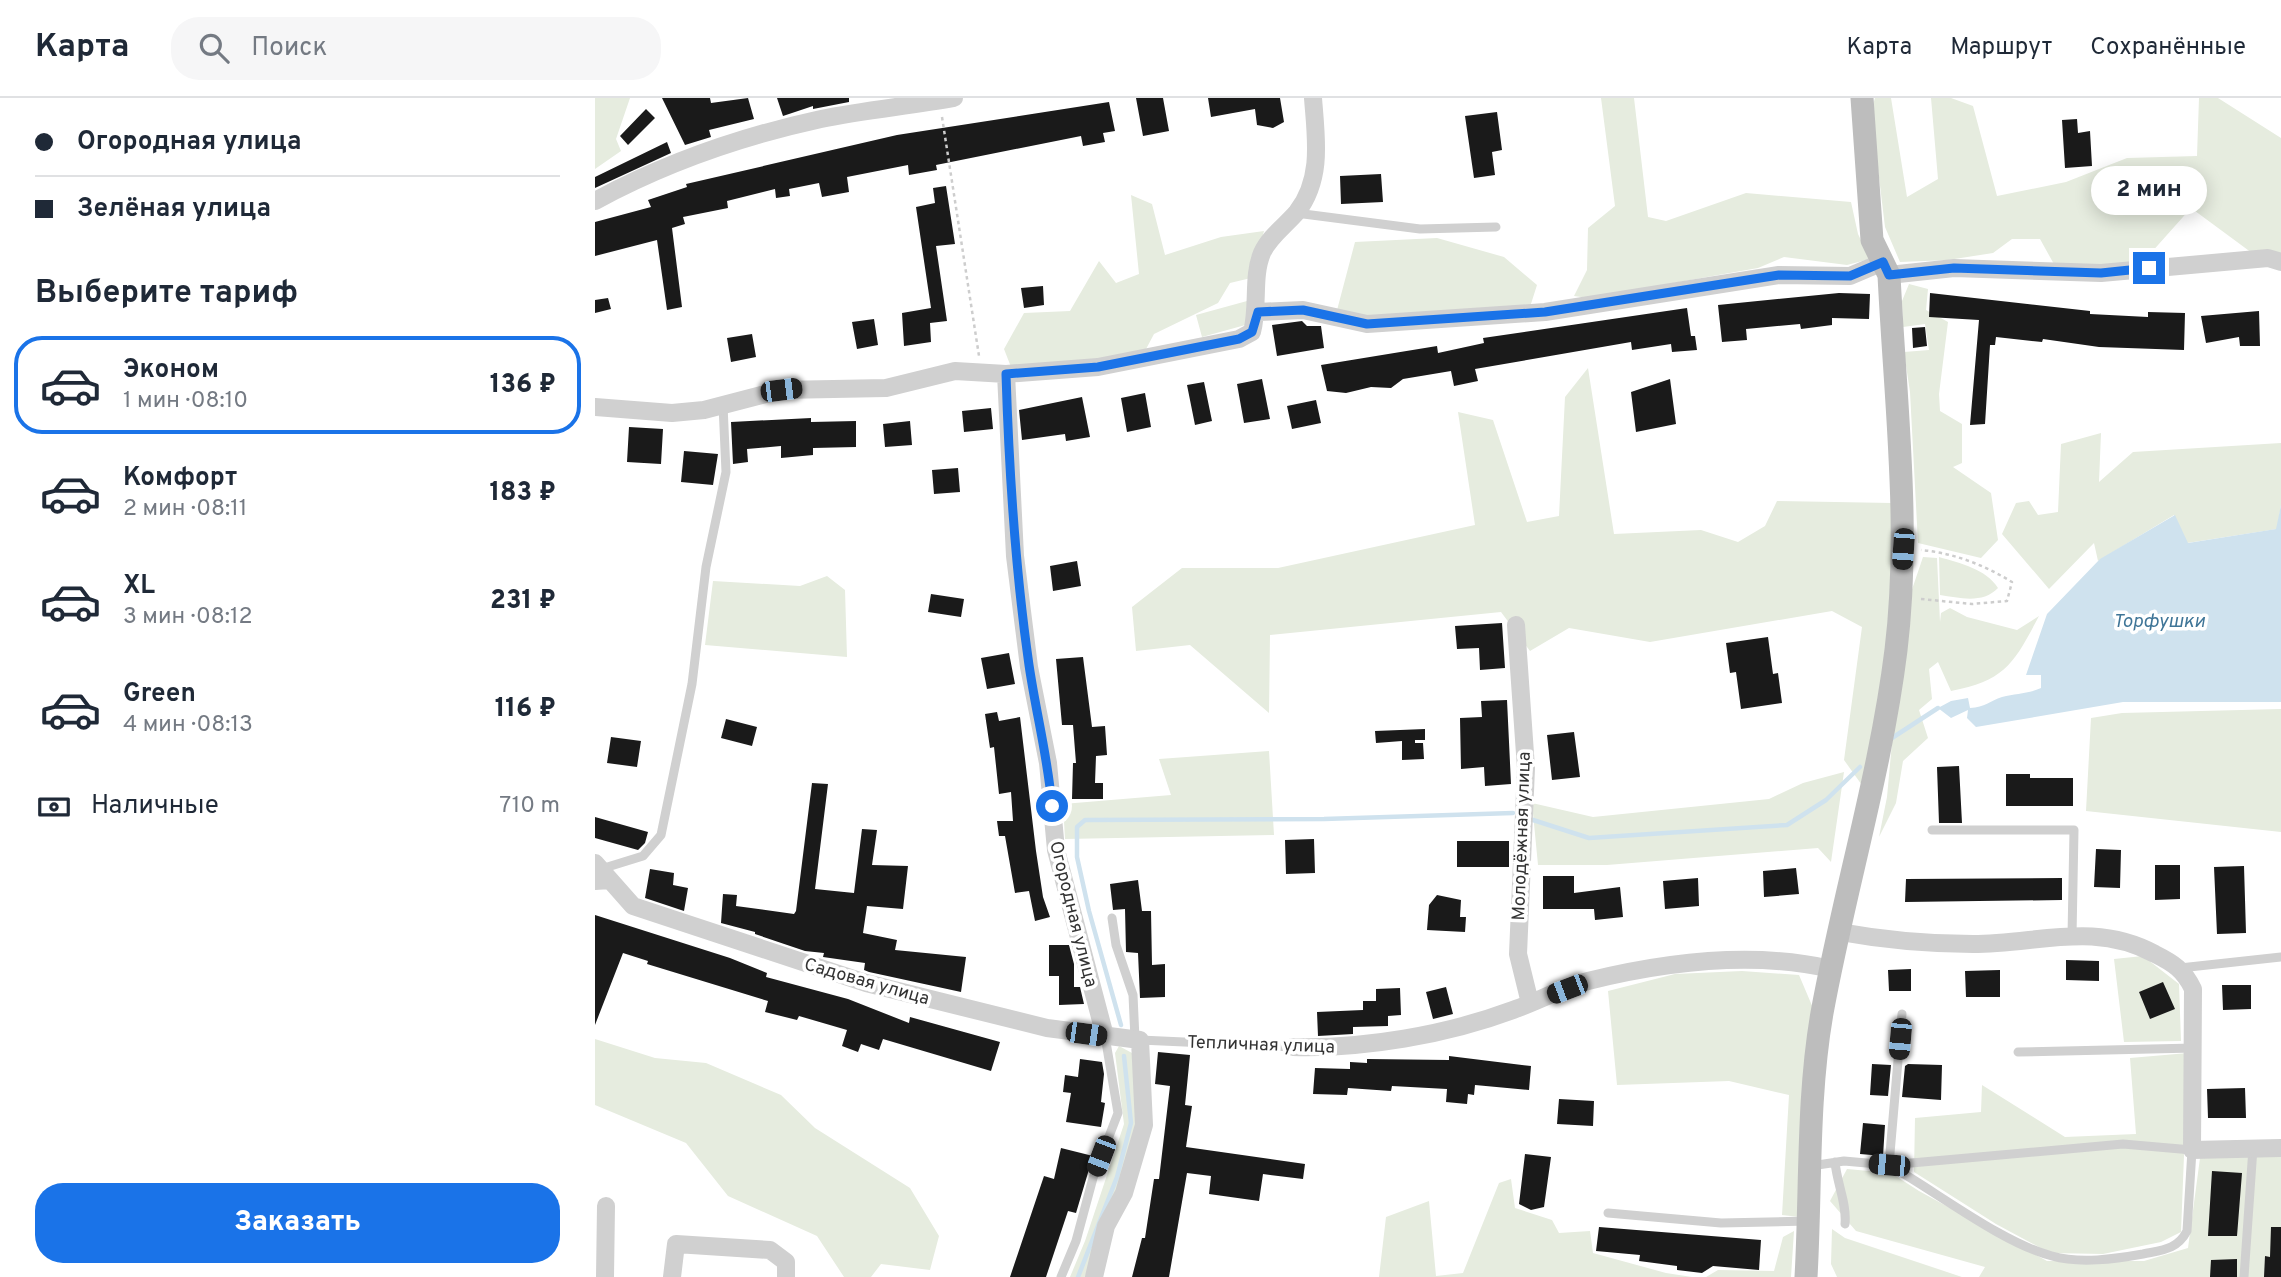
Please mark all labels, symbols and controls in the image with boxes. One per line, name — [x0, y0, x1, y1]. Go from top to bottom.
search box — [171, 17, 661, 80]
text: Карта — [35, 27, 129, 69]
icon: search — [195, 29, 233, 67]
text: Поиск — [251, 32, 327, 65]
text: Карта — [1846, 33, 1912, 63]
text: Маршрут — [1950, 33, 2052, 63]
text: Сохранённые — [2090, 33, 2246, 63]
text: Огородная улица — [77, 126, 301, 159]
callout: 2 мин — [2091, 166, 2207, 216]
text: 2 мин — [2116, 176, 2182, 205]
text: Зелёная улица — [77, 193, 271, 226]
route end — [2133, 252, 2165, 284]
text: Выберите тариф — [35, 274, 298, 314]
icon: car — [39, 354, 102, 417]
text: Эконом — [123, 354, 219, 387]
text: 136 ₽ — [490, 369, 556, 402]
car — [759, 377, 804, 403]
text: 1 мин · 08:10 — [123, 387, 248, 416]
icon: car — [39, 462, 102, 525]
text: Комфорт — [123, 462, 237, 495]
text: 183 ₽ — [489, 477, 556, 510]
text: 2 мин · 08:11 — [123, 495, 247, 524]
car — [1892, 527, 1915, 571]
icon: car — [39, 570, 102, 633]
text: XL — [123, 570, 155, 603]
text: 231 ₽ — [490, 585, 556, 618]
text: 3 мин · 08:12 — [123, 603, 253, 632]
water label: Торфушки — [2113, 610, 2206, 634]
icon: car — [39, 678, 102, 741]
text: Green — [123, 678, 196, 711]
text: 116 ₽ — [495, 693, 556, 726]
text: 4 мин · 08:13 — [123, 711, 253, 740]
street label: Молодёжная улица — [1508, 751, 1537, 921]
icon: cash — [35, 788, 73, 826]
text: Наличные — [91, 790, 219, 823]
route start — [1036, 790, 1068, 822]
text: 710 m — [499, 792, 560, 821]
street label: Огородная улица — [1043, 839, 1102, 990]
street label: Садовая улица — [801, 954, 932, 1011]
car — [1544, 972, 1591, 1006]
car — [1888, 1017, 1913, 1061]
car — [1064, 1021, 1109, 1047]
street label: Тепличная улица — [1187, 1031, 1335, 1060]
car — [1084, 1133, 1119, 1179]
car — [1868, 1153, 1911, 1177]
button: Заказать — [35, 1183, 560, 1263]

